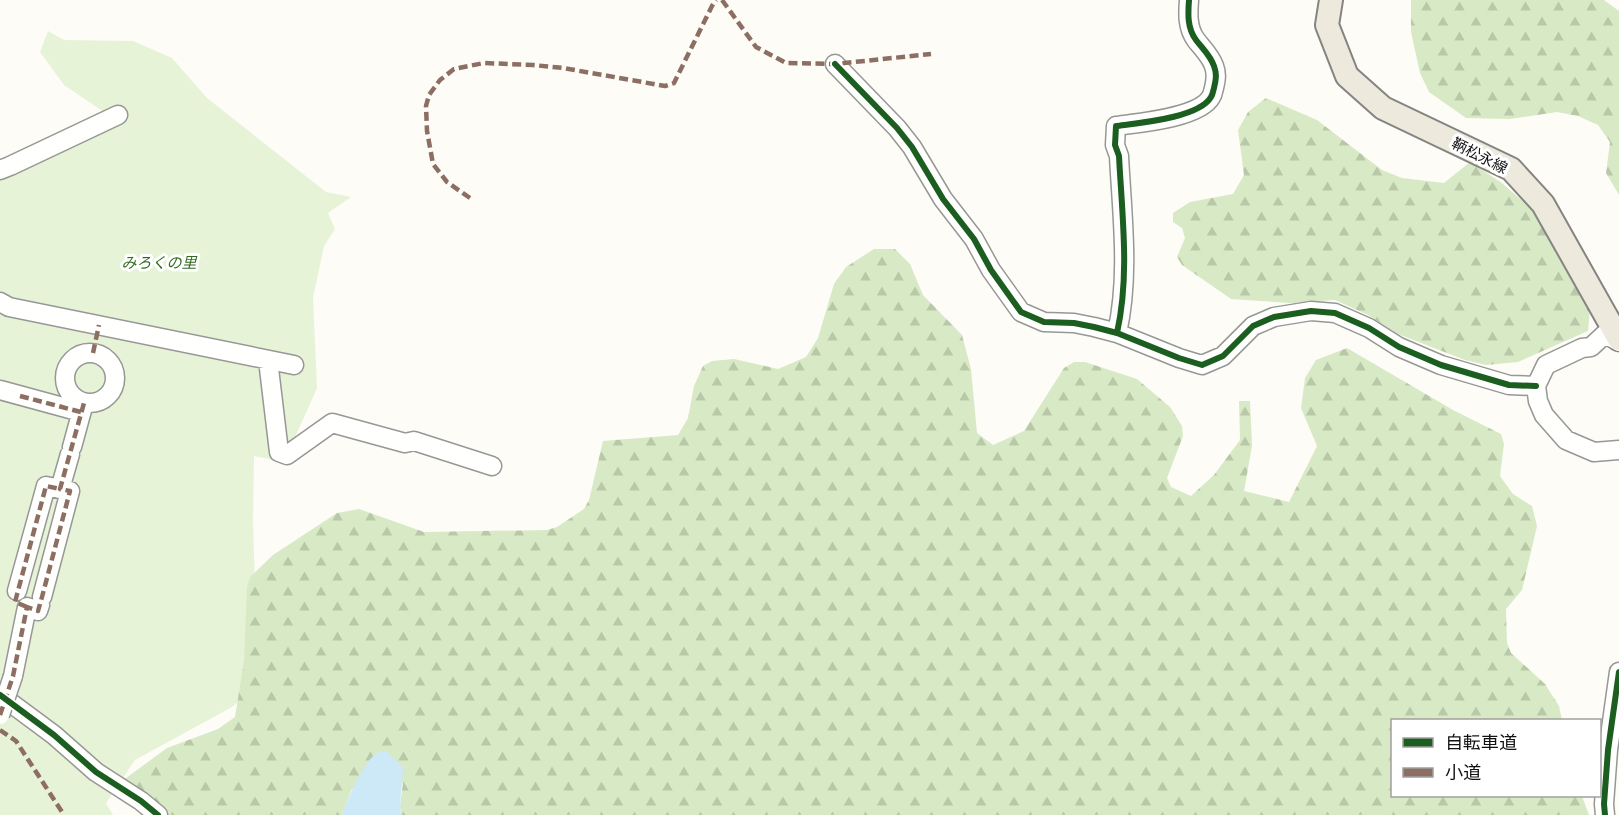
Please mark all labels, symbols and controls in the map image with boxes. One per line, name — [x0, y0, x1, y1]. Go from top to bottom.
street label: 鞆松永線 — [1449, 132, 1511, 178]
park label: みろくの里 — [121, 252, 197, 272]
legend — [1391, 719, 1601, 797]
text: 自転車道 — [1445, 730, 1517, 754]
text: 小道 — [1445, 760, 1481, 784]

